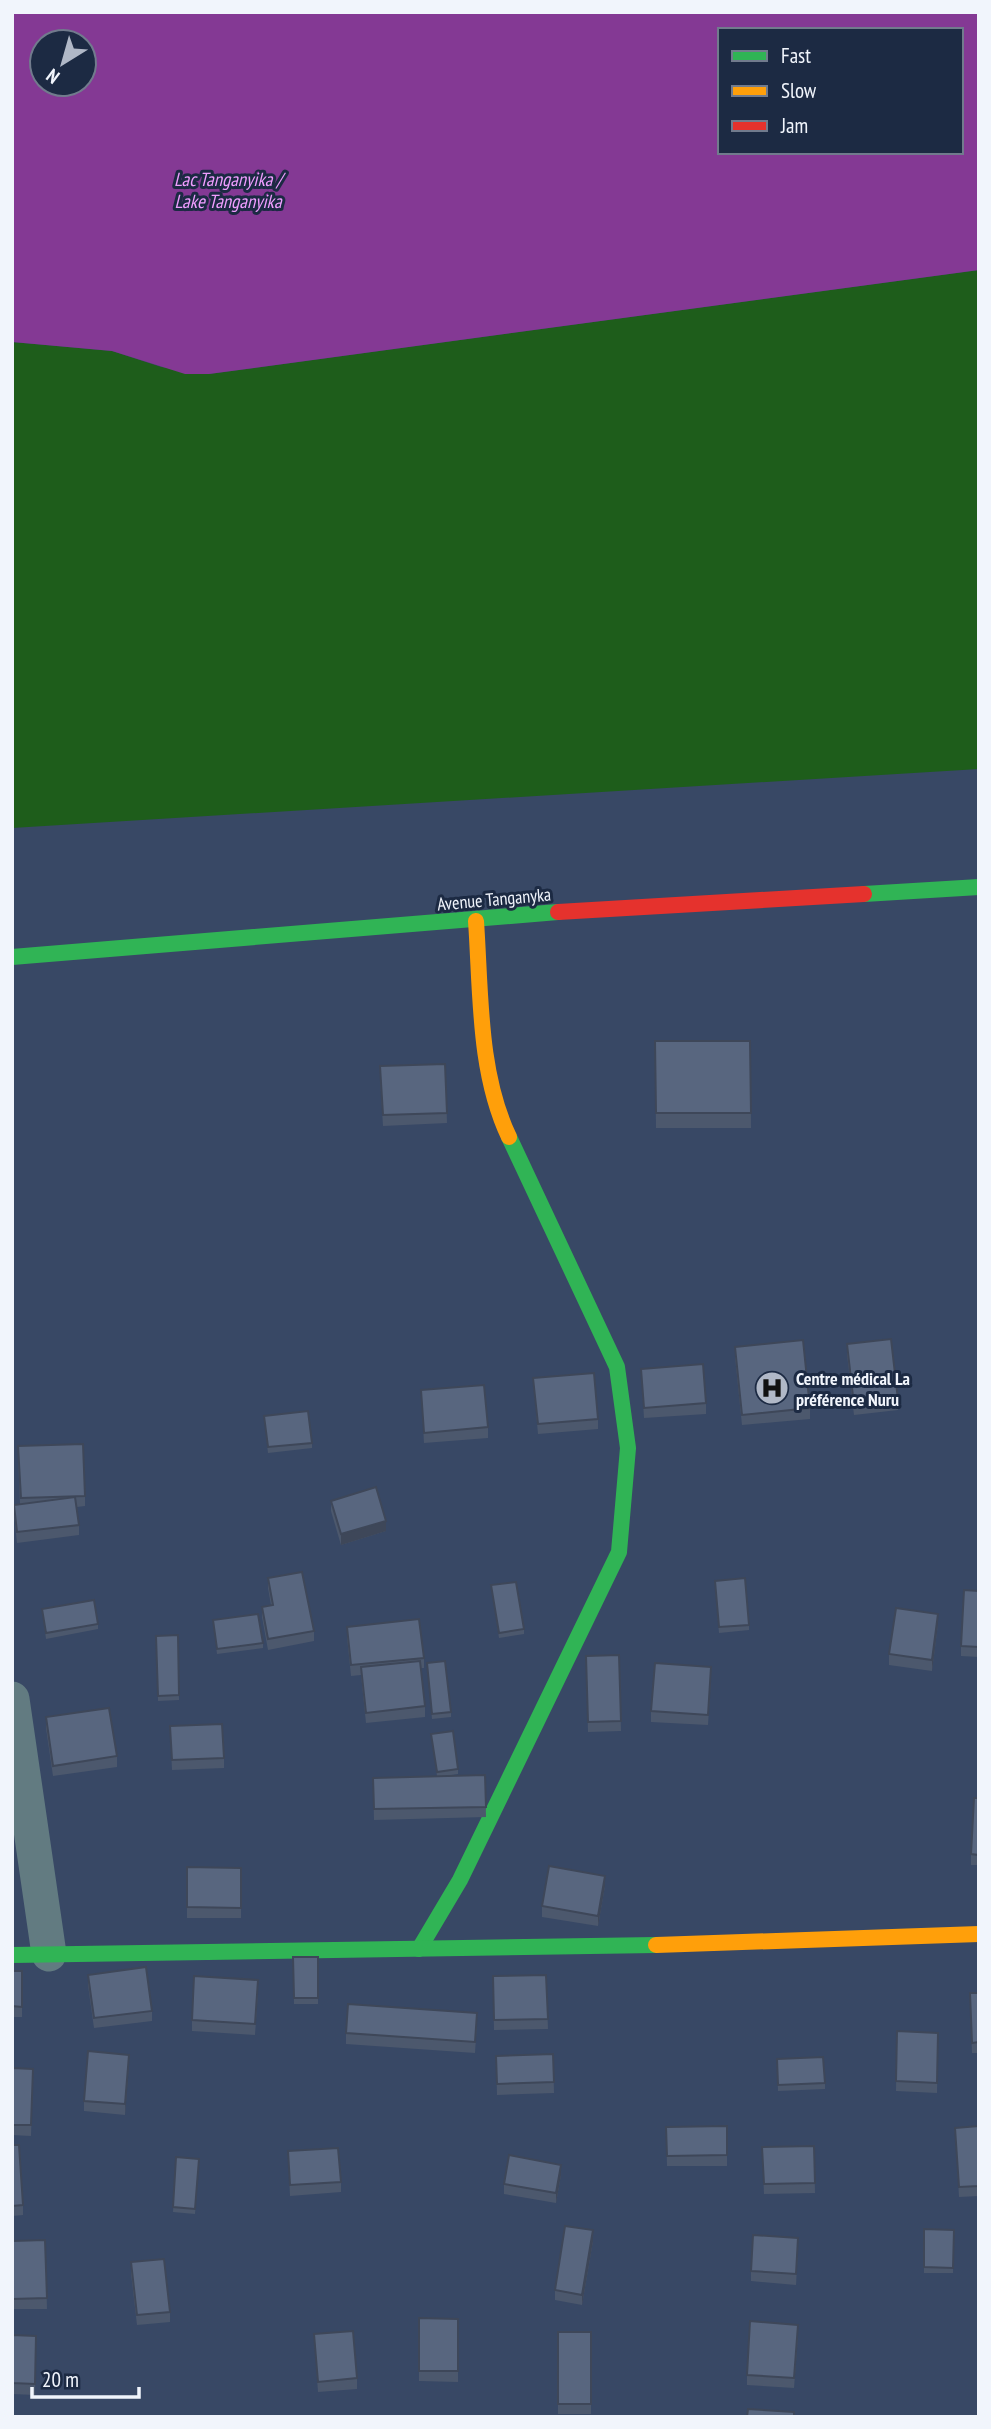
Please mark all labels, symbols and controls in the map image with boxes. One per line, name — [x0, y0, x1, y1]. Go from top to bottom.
north arrow — [28, 28, 98, 98]
legend — [718, 28, 963, 154]
text: Fast — [781, 42, 811, 69]
text: N — [41, 64, 64, 89]
text: Slow — [781, 77, 817, 104]
text: Jam — [780, 112, 808, 139]
water label: Lac Tanganyika / Lake Tanganyika — [174, 167, 286, 213]
street label: Avenue Tanganyka — [436, 883, 552, 915]
place label: Centre médical La préférence Nuru — [796, 1367, 910, 1411]
hospital icon: Centre médical La préférence Nuru — [753, 1369, 791, 1407]
scale bar — [32, 2356, 138, 2400]
text: 20 m — [42, 2366, 79, 2393]

